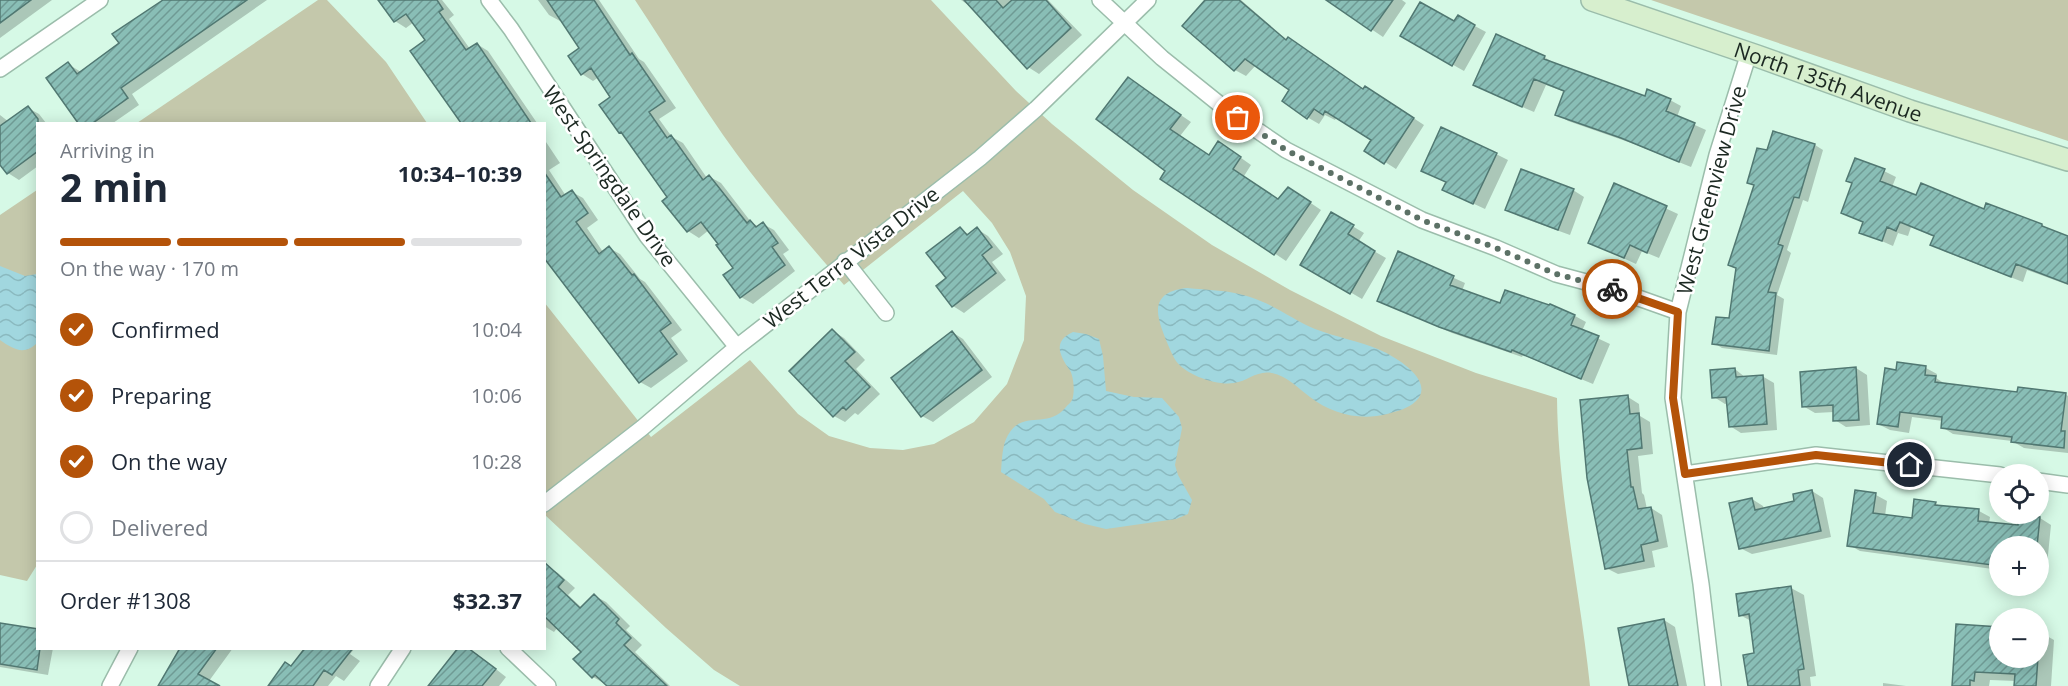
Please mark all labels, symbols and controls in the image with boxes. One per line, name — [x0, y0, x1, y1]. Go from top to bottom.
street label: North 135th Avenue — [1731, 35, 1926, 128]
street label: West Springdale Drive — [537, 80, 683, 272]
street label: West Greenview Drive — [1670, 82, 1752, 298]
pin — [1212, 92, 1263, 143]
icon: bag — [1221, 101, 1254, 134]
text: Arriving in — [60, 137, 155, 164]
text: 10:34–10:39 — [398, 158, 522, 188]
text: 2 min — [60, 160, 168, 213]
street label: West Terra Vista Drive — [757, 180, 945, 334]
text: On the way · 170 m — [60, 255, 239, 282]
courier — [1582, 259, 1642, 319]
icon: bike — [1596, 273, 1629, 306]
icon: check — [60, 313, 93, 346]
text: Confirmed — [111, 314, 220, 344]
text: 10:04 — [471, 316, 522, 343]
icon: check — [60, 379, 93, 412]
text: Preparing — [111, 380, 211, 410]
text: 10:06 — [471, 382, 522, 409]
pin — [1884, 439, 1935, 490]
icon: check — [60, 445, 93, 478]
text: On the way — [111, 446, 227, 476]
text: 10:28 — [471, 448, 522, 475]
icon: home — [1893, 448, 1926, 481]
map controls — [1989, 464, 2049, 668]
button: locate — [1989, 464, 2049, 524]
text: Delivered — [111, 512, 209, 542]
button: + — [1989, 536, 2049, 596]
text: Order #1308 — [60, 585, 191, 615]
text: $32.37 — [453, 585, 522, 615]
button: − — [1989, 608, 2049, 668]

